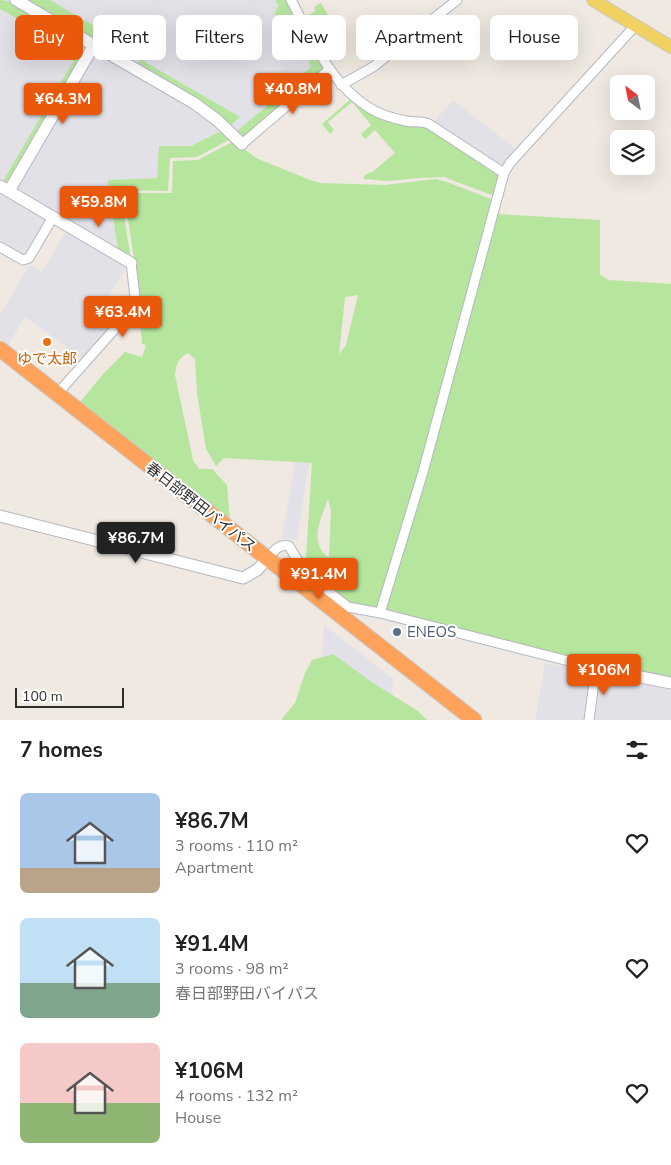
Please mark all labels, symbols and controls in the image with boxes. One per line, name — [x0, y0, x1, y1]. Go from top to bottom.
chip: Buy — [15, 15, 83, 60]
chip: Rent — [93, 15, 166, 60]
chip: Filters — [176, 15, 262, 60]
chip: New — [272, 15, 346, 60]
chip: Apartment — [356, 15, 480, 60]
chip: House — [490, 15, 578, 60]
pin: ¥40.8M — [252, 72, 334, 115]
north arrow — [610, 75, 655, 120]
map controls — [610, 75, 655, 175]
text: ¥40.8M — [265, 78, 321, 100]
pin: ¥64.3M — [22, 82, 104, 125]
text: ¥64.3M — [35, 88, 91, 110]
button: layers — [610, 130, 655, 175]
pin: ¥59.8M — [58, 186, 140, 228]
text: ¥59.8M — [71, 191, 127, 213]
pin: ¥63.4M — [82, 296, 164, 338]
text: ¥63.4M — [95, 301, 151, 323]
marker: ゆで太郎 — [41, 336, 53, 348]
place label: ゆで太郎 — [17, 349, 77, 369]
street label: 春日部野田バイパス — [142, 458, 260, 556]
pin: ¥86.7M — [95, 522, 177, 564]
text: ¥86.7M — [108, 527, 164, 549]
pin: ¥91.4M — [278, 558, 360, 600]
text: ¥91.4M — [291, 563, 347, 585]
place label: ENEOS — [407, 622, 456, 642]
marker: ENEOS — [391, 626, 403, 638]
pin: ¥106M — [569, 654, 639, 696]
text: ¥106M — [578, 659, 630, 681]
scale bar — [15, 685, 124, 708]
text: 100 m — [22, 687, 63, 706]
text: 7 homes — [20, 736, 103, 764]
icon: filters — [623, 736, 651, 764]
text: ¥86.7M — [175, 807, 249, 835]
icon: home — [60, 813, 120, 873]
icon: heart — [623, 829, 651, 857]
text: 3 rooms · 110 m² — [175, 835, 298, 857]
text: Apartment — [175, 857, 253, 879]
text: ¥91.4M — [175, 930, 249, 958]
icon: home — [60, 938, 120, 998]
icon: heart — [623, 954, 651, 982]
text: 3 rooms · 98 m² — [175, 958, 288, 980]
text: 春日部野田バイパス — [175, 983, 319, 1005]
text: ¥106M — [175, 1057, 244, 1085]
icon: home — [60, 1063, 120, 1123]
icon: heart — [623, 1079, 651, 1107]
text: 4 rooms · 132 m² — [175, 1085, 298, 1107]
text: House — [175, 1107, 221, 1129]

